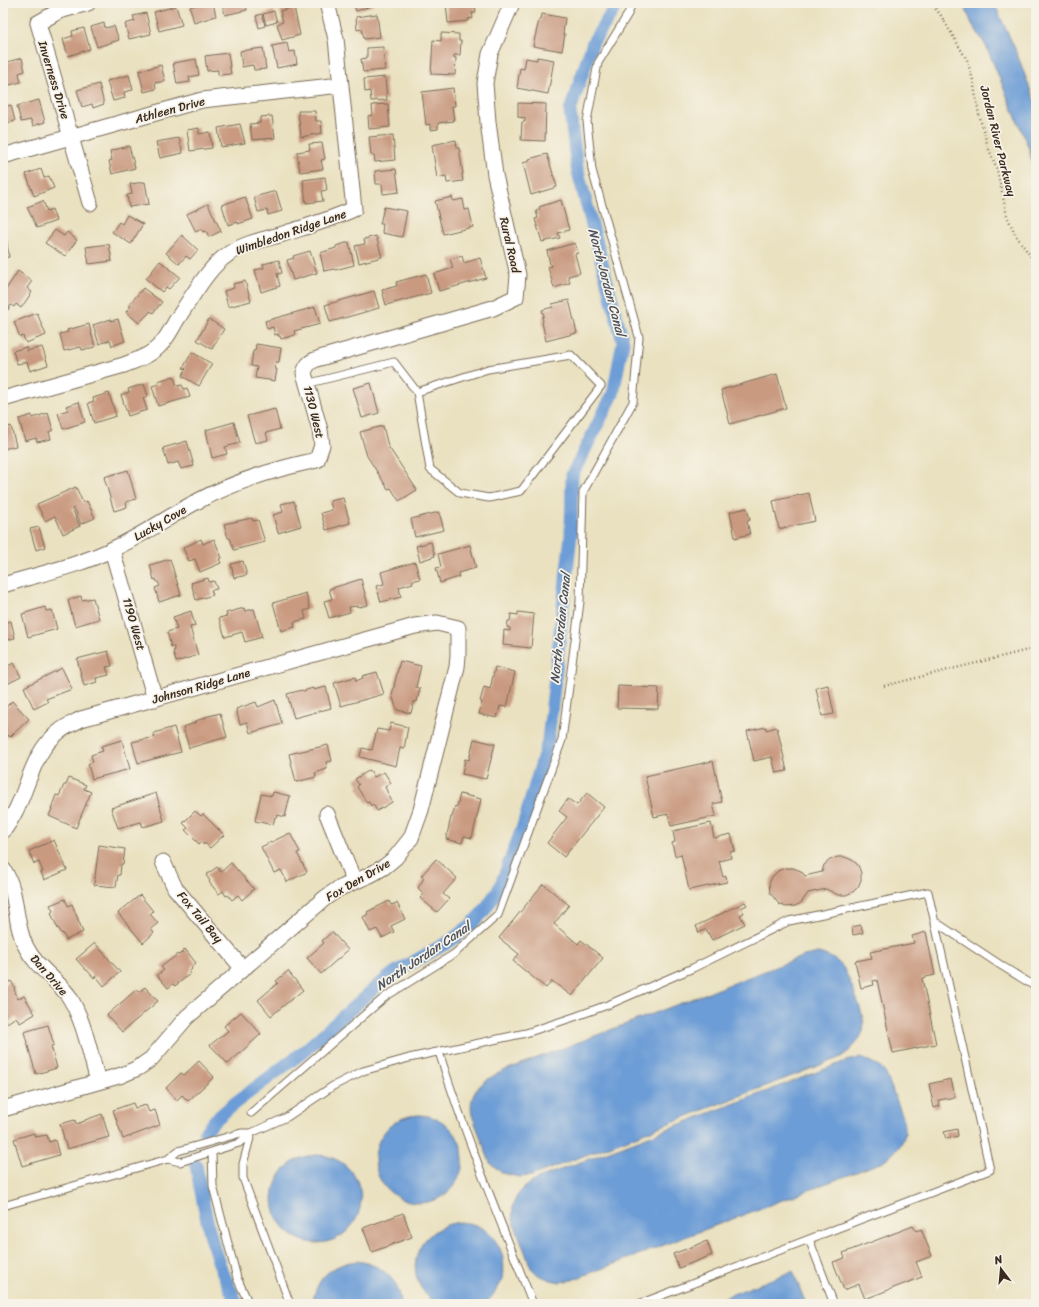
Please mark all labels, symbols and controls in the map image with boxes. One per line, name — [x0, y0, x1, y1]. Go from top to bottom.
street label: Inverness Drive — [31, 37, 76, 122]
street label: Jordan River Parkway — [973, 82, 1023, 200]
street label: Athleen Drive — [131, 90, 208, 130]
street label: Wimbledon Ridge Lane — [233, 203, 349, 261]
street label: Rural Road — [493, 215, 527, 276]
water label: North Jordan Canal — [582, 226, 633, 342]
street label: 1130 West — [297, 383, 331, 441]
street label: Lucky Cove — [129, 499, 191, 547]
water label: North Jordan Canal — [543, 569, 578, 684]
street label: 1190 West — [116, 595, 152, 653]
street label: Johnson Ridge Lane — [148, 661, 253, 711]
street label: Fox Den Drive — [321, 852, 395, 908]
street label: Fox Tail Bay — [171, 886, 229, 949]
water label: North Jordan Canal — [371, 914, 478, 996]
street label: Dan Drive — [24, 949, 74, 1001]
north arrow — [981, 1249, 1021, 1289]
text: N — [991, 1250, 1005, 1270]

